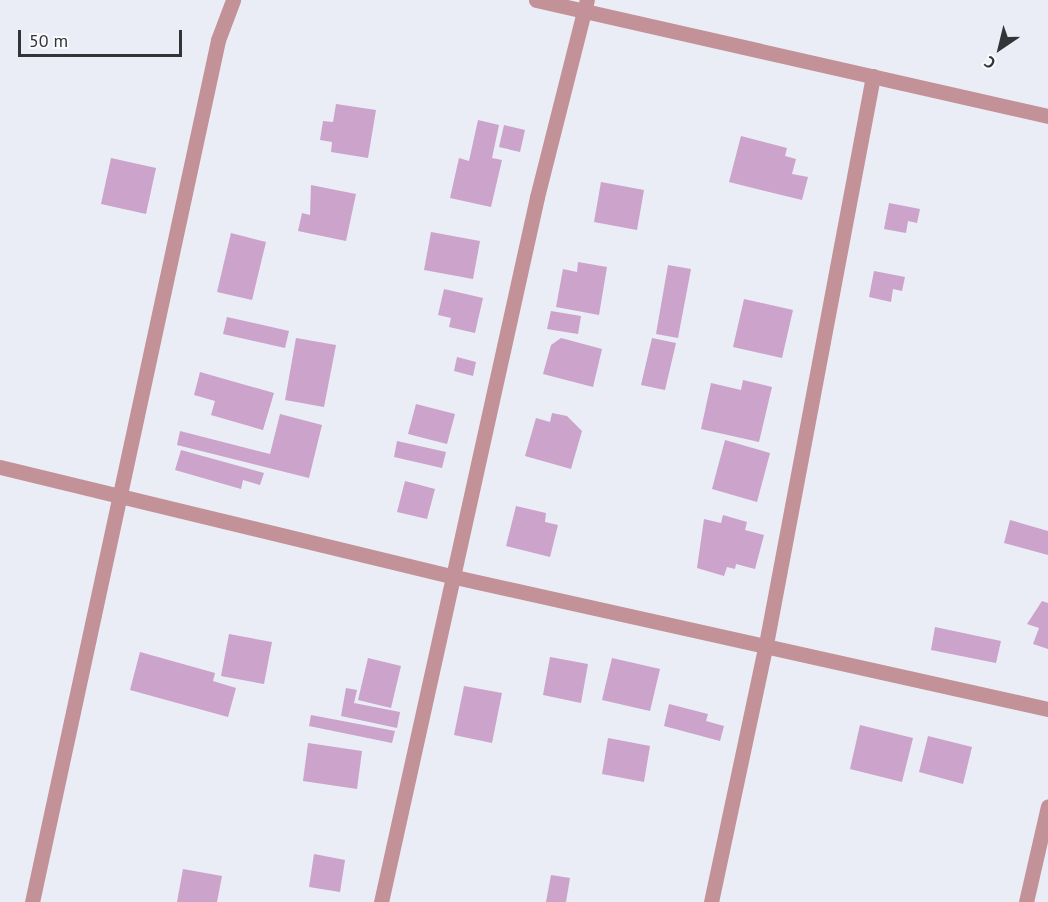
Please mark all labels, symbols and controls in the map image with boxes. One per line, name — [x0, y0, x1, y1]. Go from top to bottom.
scale bar — [21, 18, 184, 56]
north arrow — [970, 18, 1030, 78]
text: 50 m — [29, 29, 68, 52]
text: С — [980, 52, 999, 74]

